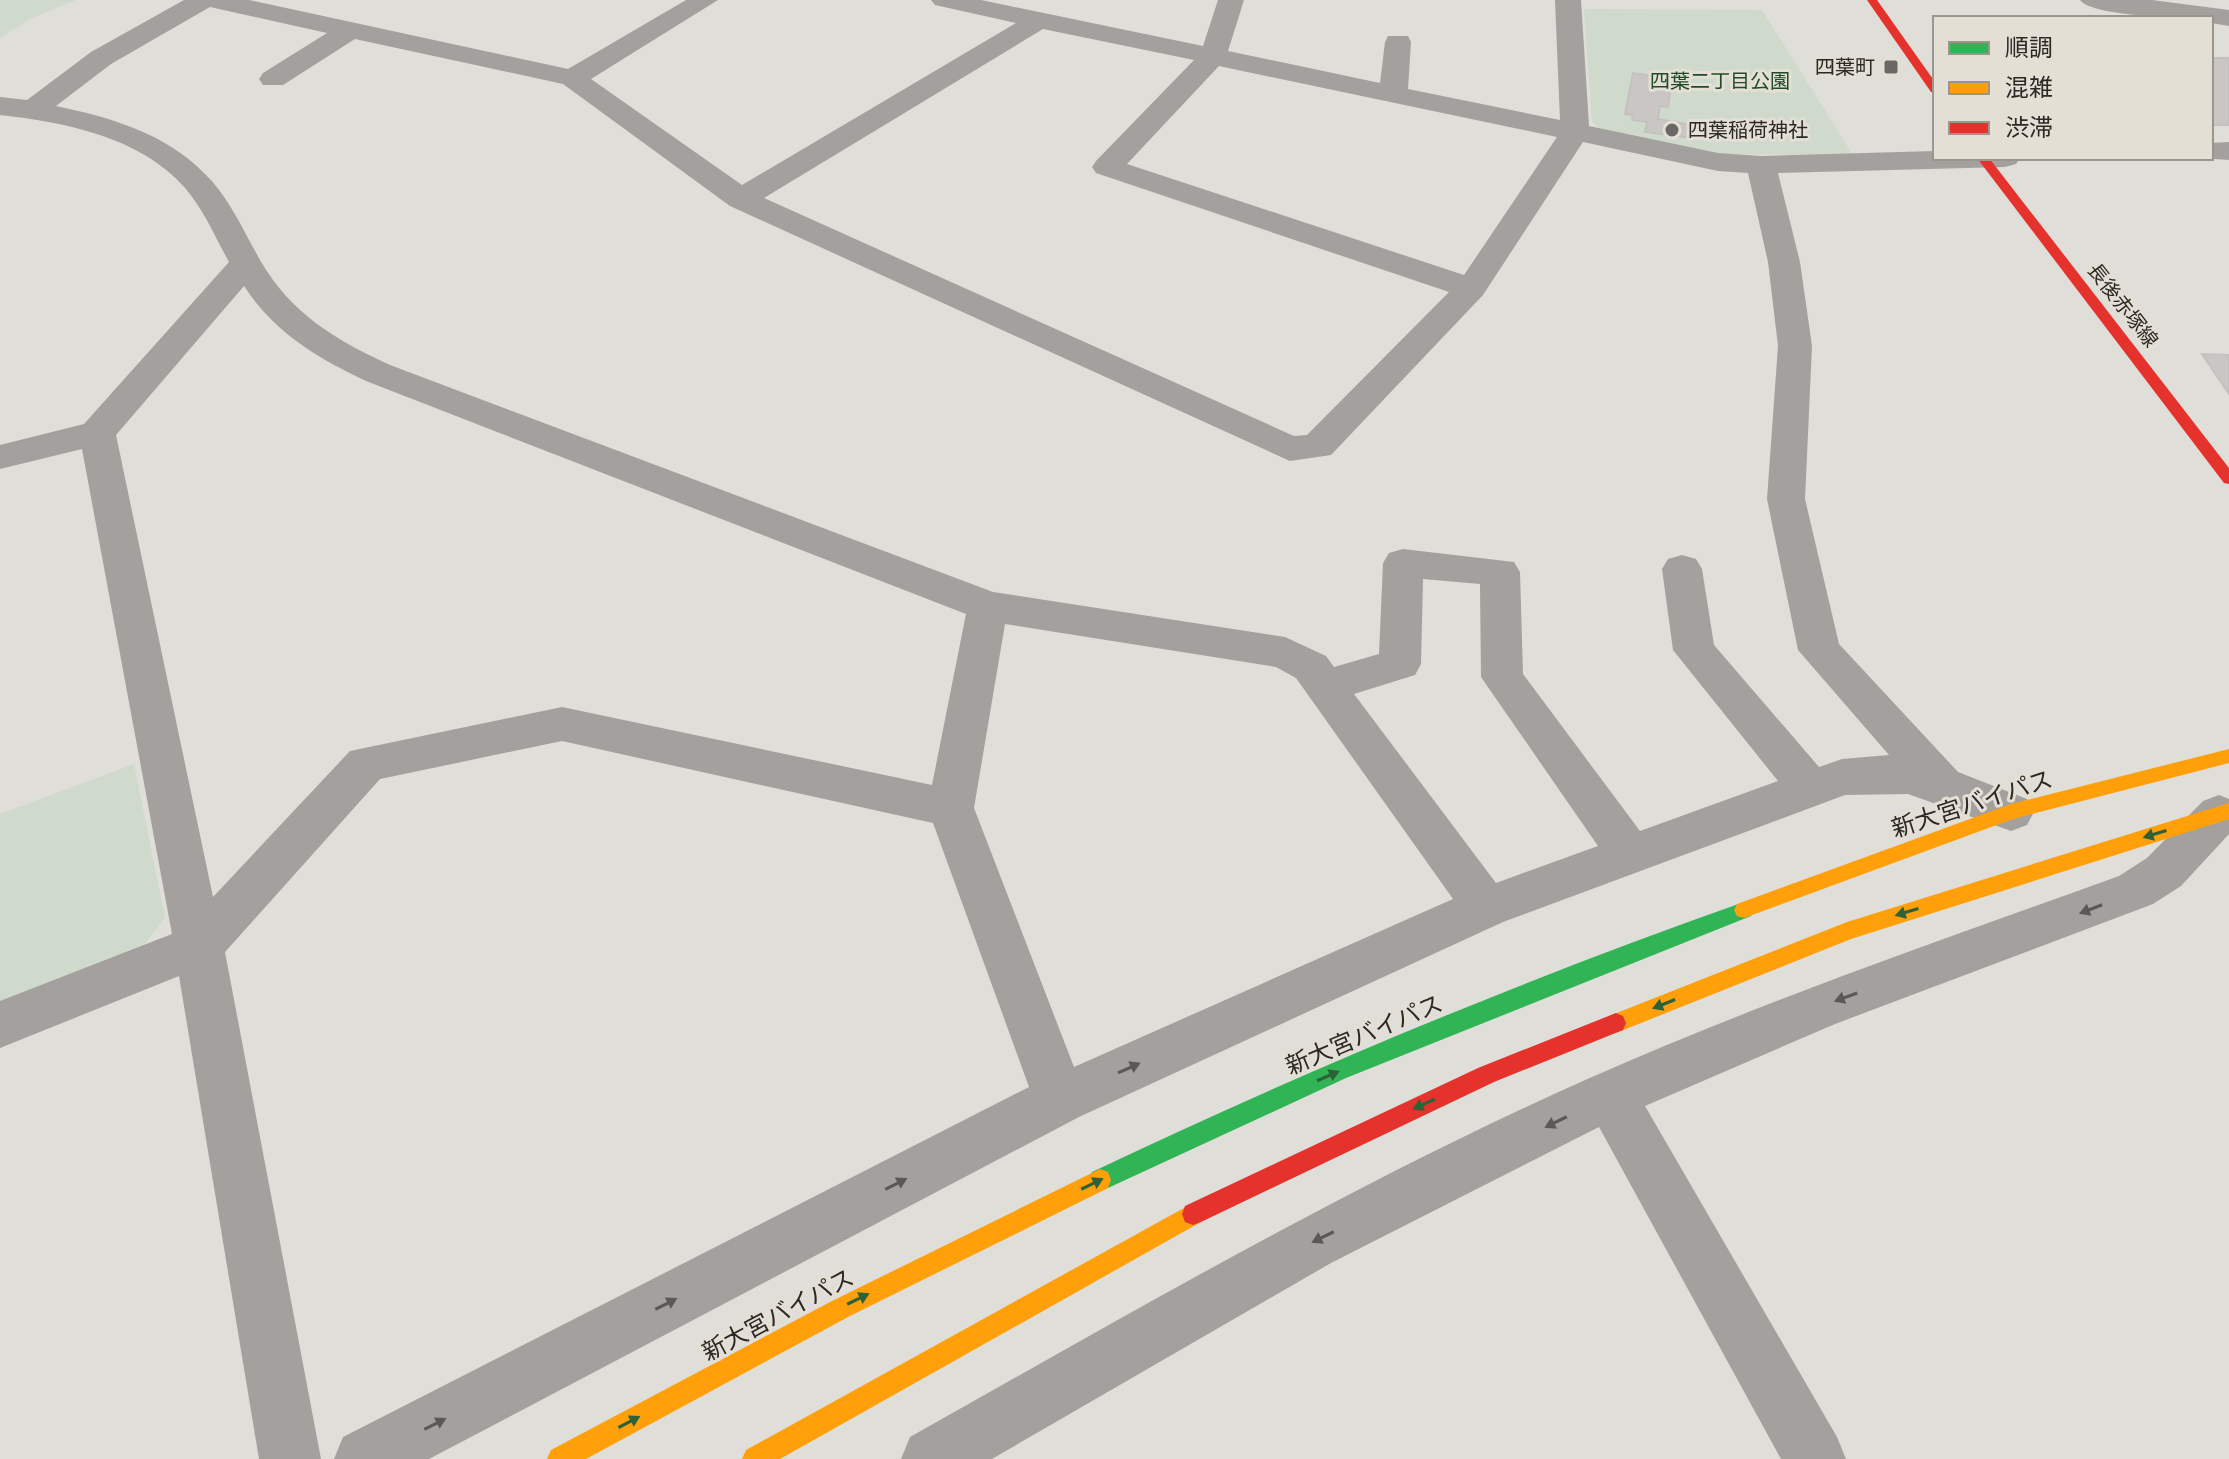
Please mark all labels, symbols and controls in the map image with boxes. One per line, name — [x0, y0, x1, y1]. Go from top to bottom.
legend — [1933, 16, 2213, 160]
text: 順調 — [2005, 36, 2053, 61]
place label: 四葉町 — [1815, 57, 1875, 78]
marker: 四葉町 — [1882, 58, 1900, 76]
park label: 四葉二丁目公園 — [1650, 71, 1790, 92]
text: 混雑 — [2005, 75, 2053, 101]
text: 渋滞 — [2005, 115, 2053, 141]
place label: 四葉稲荷神社 — [1688, 120, 1808, 141]
marker: 四葉稲荷神社 — [1663, 121, 1681, 139]
street label: 長後赤塚線 — [2084, 259, 2162, 351]
street label: 新大宮バイパス — [1888, 766, 2056, 842]
one-way arrow — [2142, 828, 2166, 841]
one-way arrow — [2079, 903, 2103, 916]
one-way arrow — [1894, 906, 1918, 919]
street label: 新大宮バイパス — [1282, 990, 1446, 1080]
one-way arrow — [1834, 991, 1858, 1004]
one-way arrow — [1652, 998, 1676, 1011]
one-way arrow — [1117, 1061, 1141, 1075]
one-way arrow — [1316, 1070, 1340, 1083]
one-way arrow — [1412, 1097, 1435, 1111]
one-way arrow — [1544, 1115, 1567, 1128]
one-way arrow — [885, 1178, 908, 1191]
one-way arrow — [1080, 1178, 1103, 1191]
one-way arrow — [1311, 1230, 1334, 1244]
street label: 新大宮バイパス — [698, 1264, 858, 1366]
one-way arrow — [847, 1293, 870, 1306]
one-way arrow — [654, 1298, 677, 1311]
one-way arrow — [618, 1415, 640, 1429]
one-way arrow — [424, 1418, 446, 1432]

